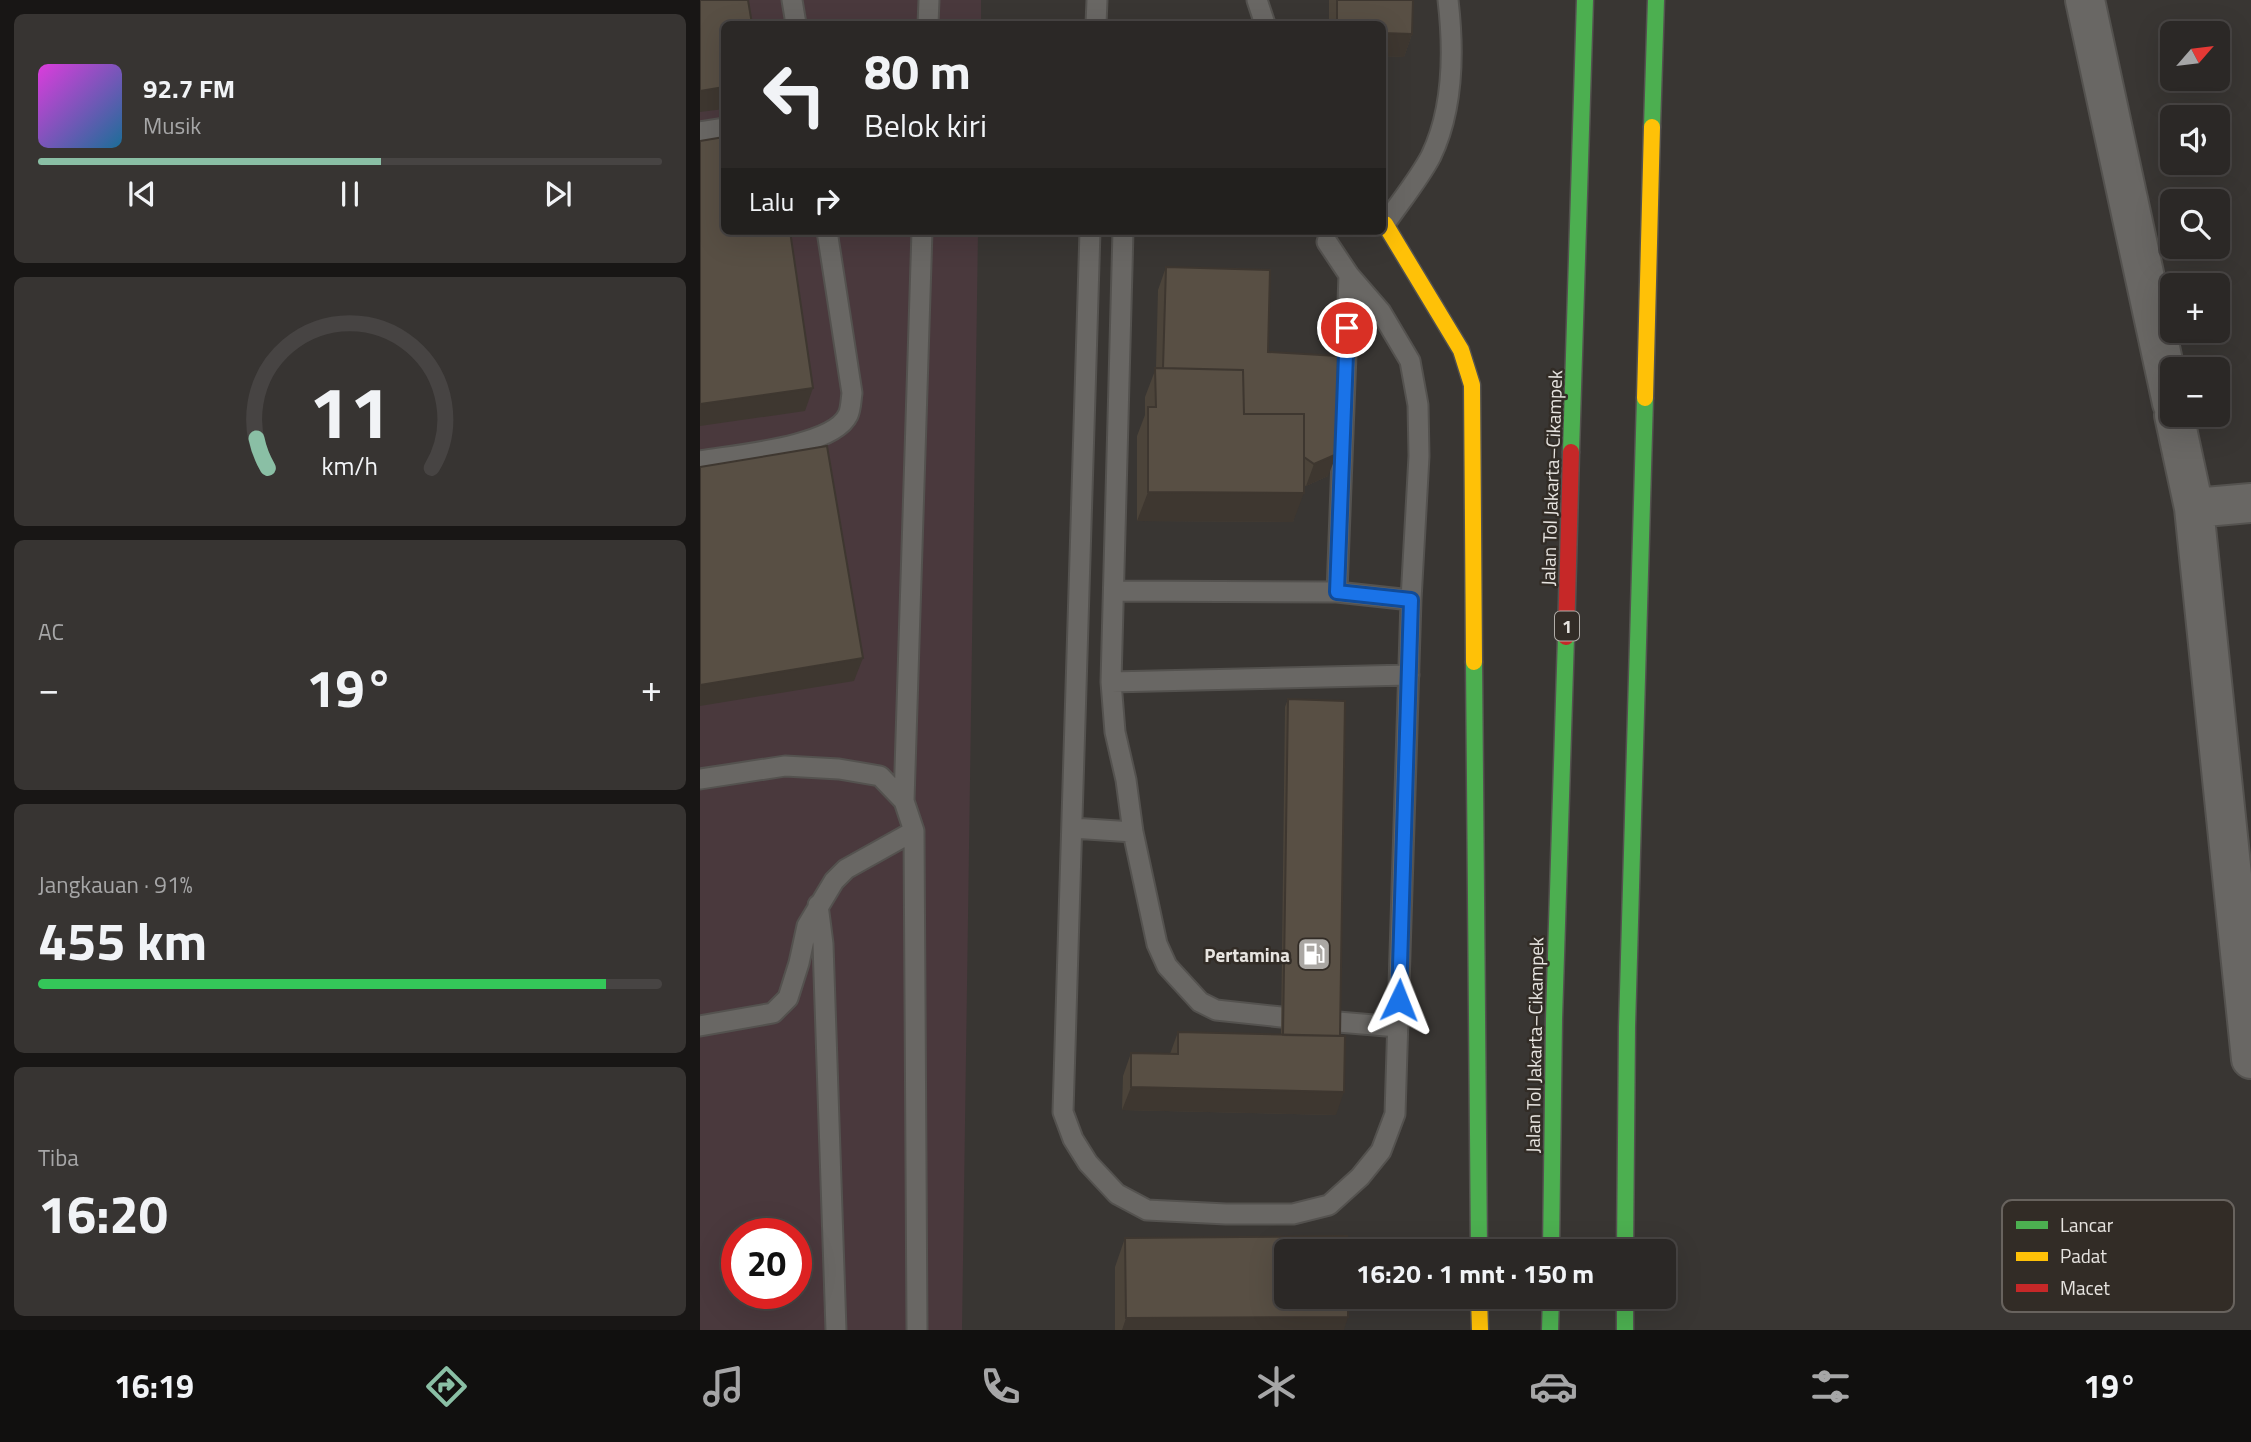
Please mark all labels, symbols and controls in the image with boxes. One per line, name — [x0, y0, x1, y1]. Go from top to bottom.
north arrow — [2160, 21, 2230, 91]
map controls — [2160, 21, 2230, 427]
text: 80 m — [864, 33, 971, 108]
icon: left — [749, 49, 840, 140]
text: 92.7 FM — [143, 69, 235, 108]
text: Belok kiri — [864, 101, 987, 149]
button: sound — [2160, 105, 2230, 175]
text: Musik — [143, 108, 201, 143]
icon: previous — [123, 175, 161, 213]
icon: pause — [331, 175, 369, 213]
icon: next — [539, 175, 577, 213]
text: Lalu — [749, 182, 794, 221]
icon: right — [808, 182, 846, 220]
button: search — [2160, 189, 2230, 259]
button: + — [2160, 273, 2230, 343]
pin — [1317, 298, 1377, 358]
icon: arrive — [1328, 309, 1366, 347]
text: 11 — [309, 356, 391, 466]
button: − — [2160, 357, 2230, 427]
street label: Jalan Tol Jakarta–Cikampek — [1533, 369, 1569, 587]
text: km/h — [322, 447, 378, 485]
road number: 1 — [1555, 612, 1579, 640]
text: AC — [38, 614, 64, 649]
text: 19° — [306, 648, 394, 727]
text: − — [38, 659, 59, 717]
text: + — [641, 659, 662, 717]
text: Jangkauan · 91% — [38, 867, 193, 902]
text: 455 km — [38, 901, 207, 980]
fuel station icon: Pertamina — [1295, 935, 1333, 973]
street label: Jalan Tol Jakarta–Cikampek — [1518, 937, 1550, 1153]
place label: Pertamina — [1204, 940, 1290, 969]
position arrow — [1362, 963, 1436, 1037]
text: Tiba — [38, 1140, 79, 1175]
text: 16:20 — [38, 1174, 168, 1253]
legend — [2002, 1200, 2234, 1312]
text: Lancar — [2060, 1210, 2114, 1239]
speed limit sign: 20 — [721, 1218, 812, 1309]
text: Padat — [2060, 1241, 2107, 1270]
text: 16:20 · 1 mnt · 150 m — [1356, 1254, 1594, 1293]
text: Macet — [2060, 1273, 2110, 1302]
text: 16:19 — [114, 1362, 194, 1410]
icon: directions — [422, 1362, 471, 1411]
icon: music — [699, 1362, 748, 1411]
icon: phone — [976, 1362, 1025, 1411]
icon: climate — [1252, 1362, 1301, 1411]
icon: car — [1529, 1362, 1578, 1411]
icon: filters — [1806, 1362, 1855, 1411]
text: 19° — [2083, 1362, 2137, 1410]

